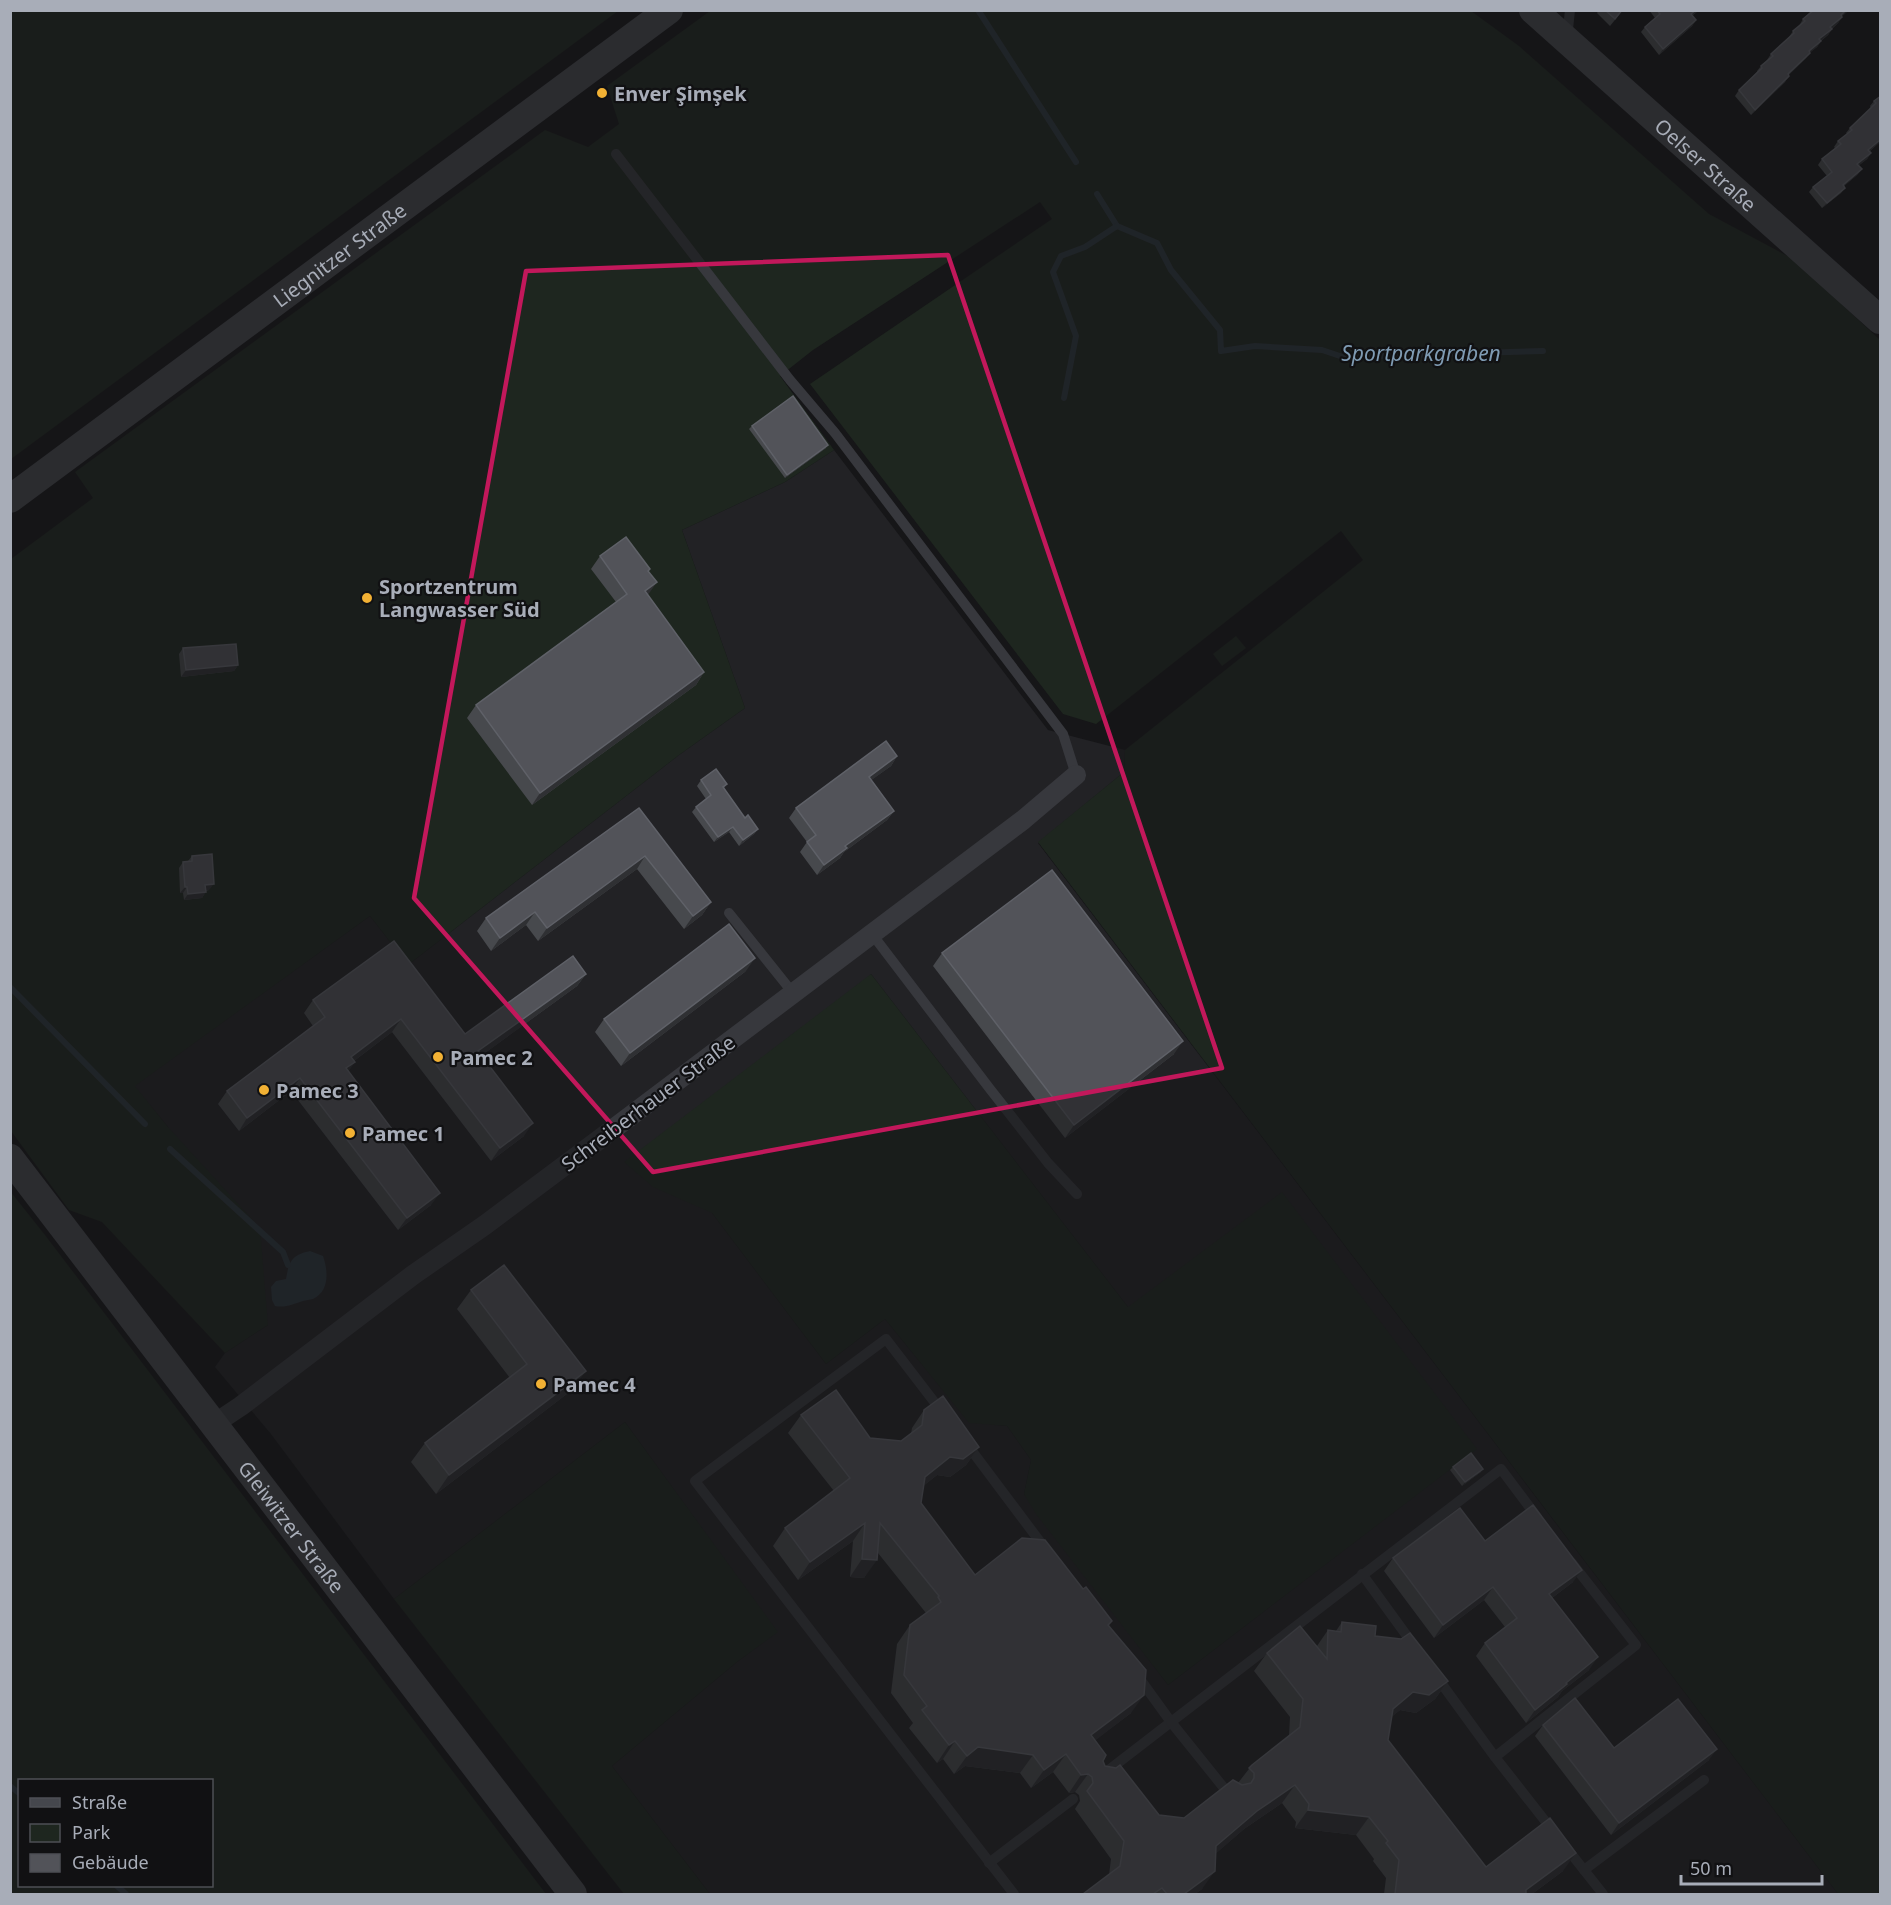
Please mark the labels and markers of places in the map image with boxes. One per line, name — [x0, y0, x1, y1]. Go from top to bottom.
place label: Enver Şimşek — [614, 80, 747, 107]
marker: Enver Şimşek — [595, 86, 609, 100]
place label: Sportzentrum Langwasser Süd — [379, 573, 540, 623]
marker: Sportzentrum Langwasser Süd — [360, 591, 374, 605]
place label: Pamec 2 — [450, 1044, 533, 1071]
marker: Pamec 2 — [431, 1050, 445, 1064]
place label: Pamec 3 — [276, 1077, 359, 1104]
marker: Pamec 3 — [257, 1083, 271, 1097]
place label: Pamec 1 — [362, 1120, 445, 1147]
marker: Pamec 1 — [343, 1126, 357, 1140]
place label: Pamec 4 — [553, 1371, 636, 1398]
marker: Pamec 4 — [534, 1377, 548, 1391]

